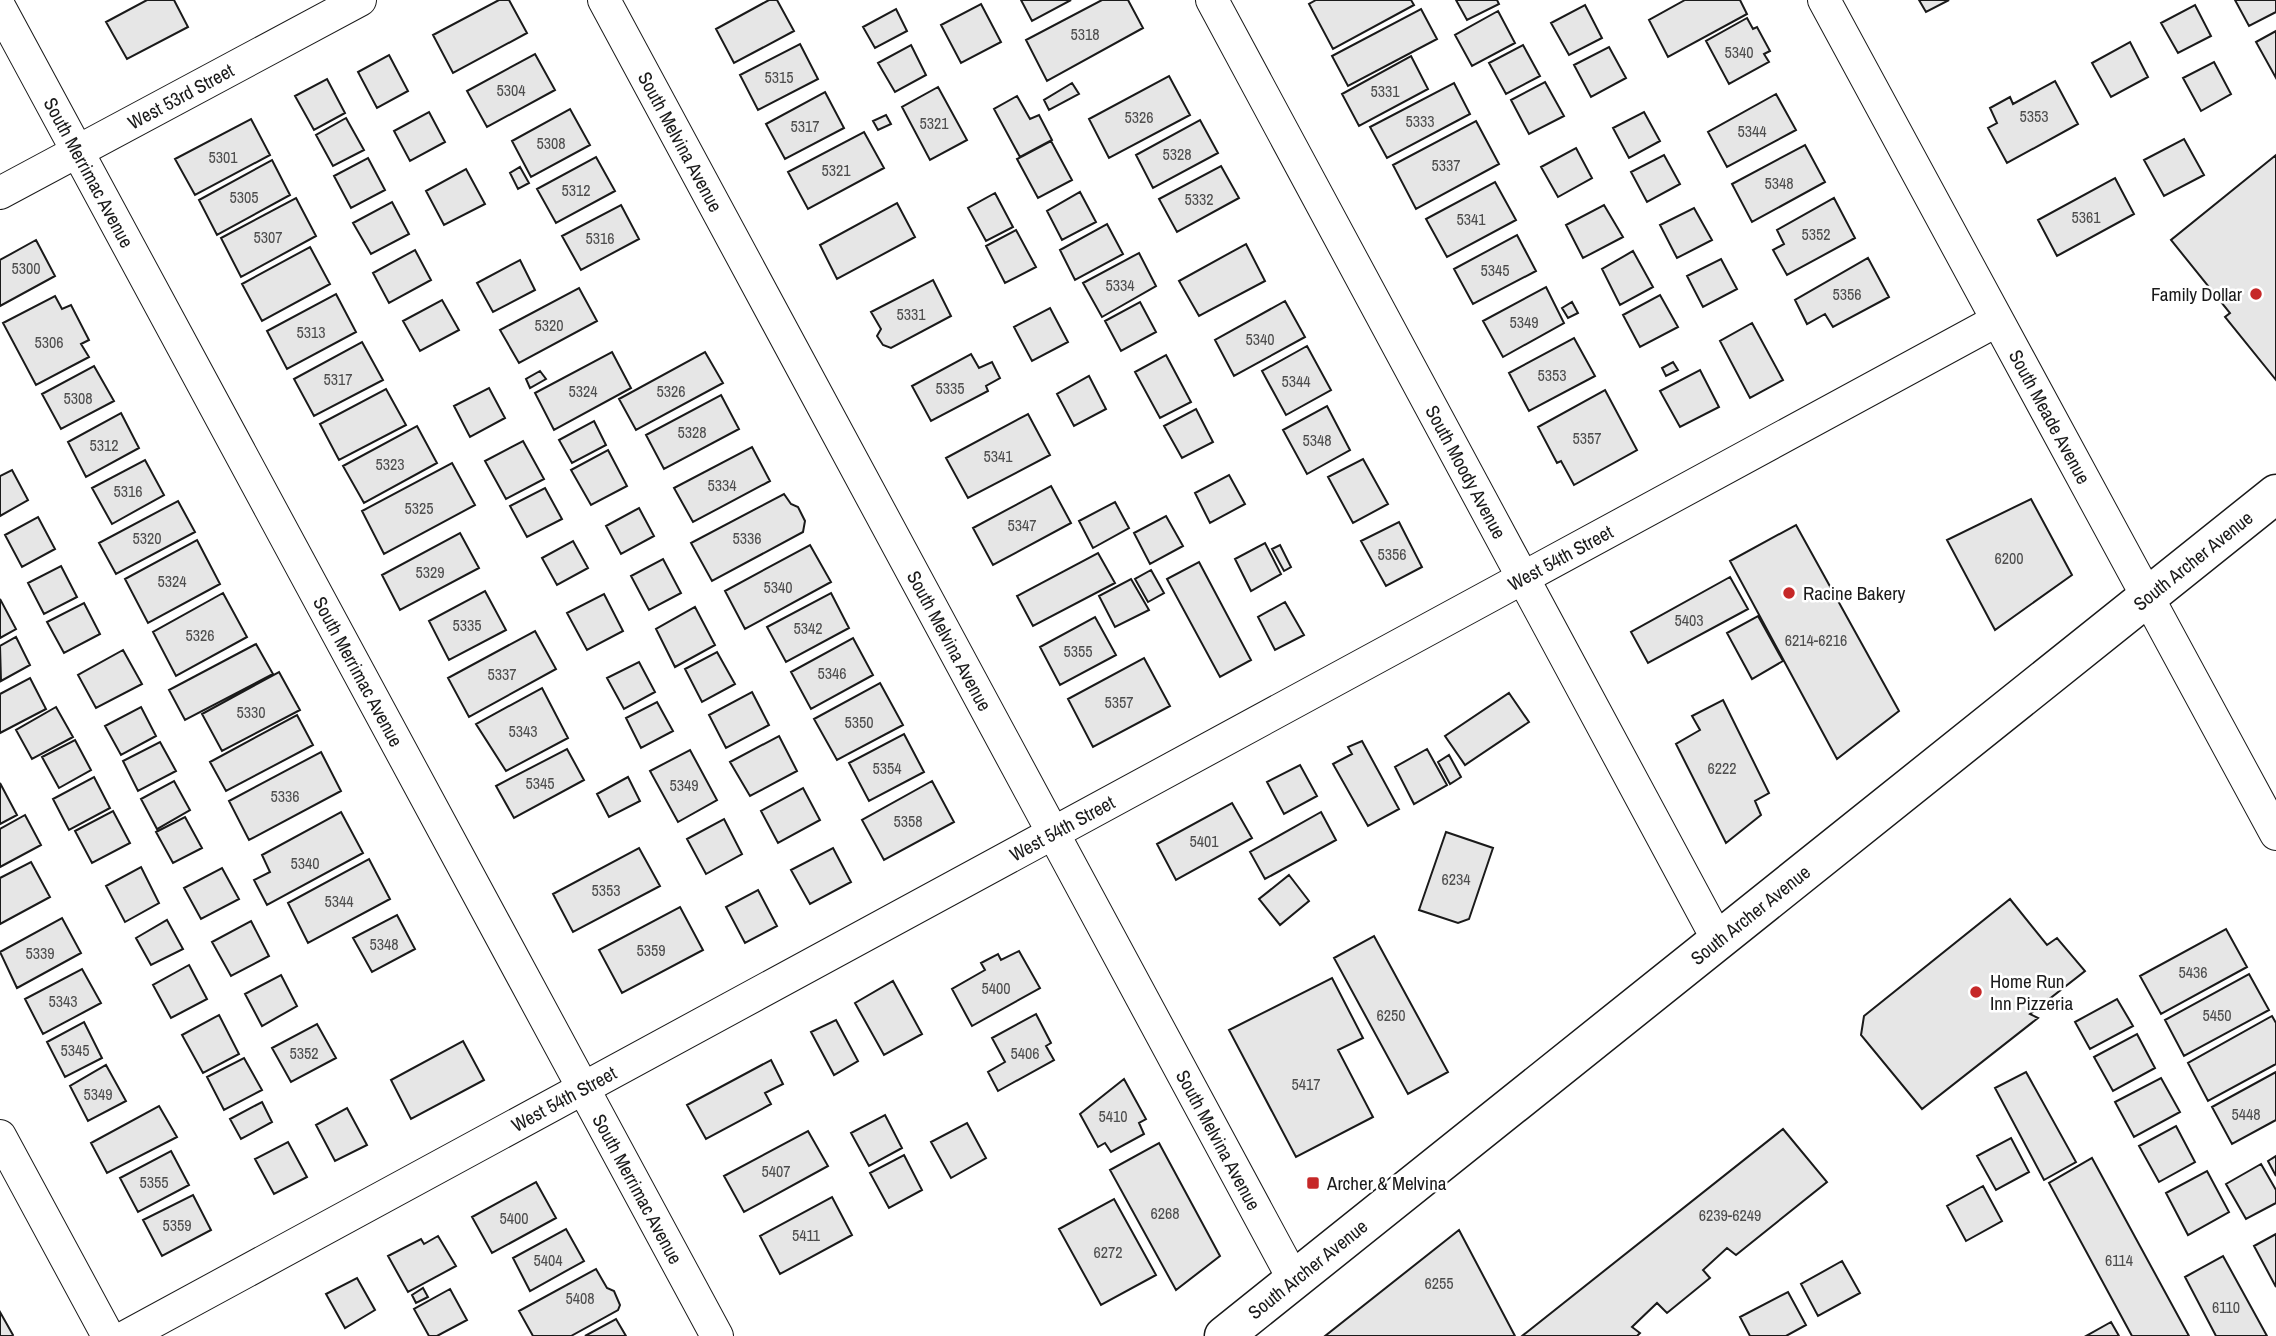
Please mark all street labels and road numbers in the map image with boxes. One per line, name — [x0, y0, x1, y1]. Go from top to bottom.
street label: West 53rd Street — [123, 57, 239, 135]
street label: South Melvina Avenue — [632, 67, 729, 216]
street label: South Merrimac Avenue — [38, 93, 140, 252]
street label: South Meade Avenue — [2003, 345, 2097, 488]
street label: South Moody Avenue — [1420, 401, 1513, 543]
street label: South Archer Avenue — [2128, 505, 2258, 616]
street label: West 54th Street — [1503, 518, 1618, 597]
street label: South Melvina Avenue — [901, 566, 998, 716]
street label: South Merrimac Avenue — [307, 592, 409, 751]
street label: West 54th Street — [1005, 789, 1120, 867]
street label: South Archer Avenue — [1685, 859, 1815, 971]
street label: West 54th Street — [507, 1059, 621, 1138]
street label: South Melvina Avenue — [1170, 1065, 1267, 1215]
street label: South Merrimac Avenue — [586, 1109, 689, 1269]
street label: South Archer Avenue — [1242, 1213, 1373, 1325]

